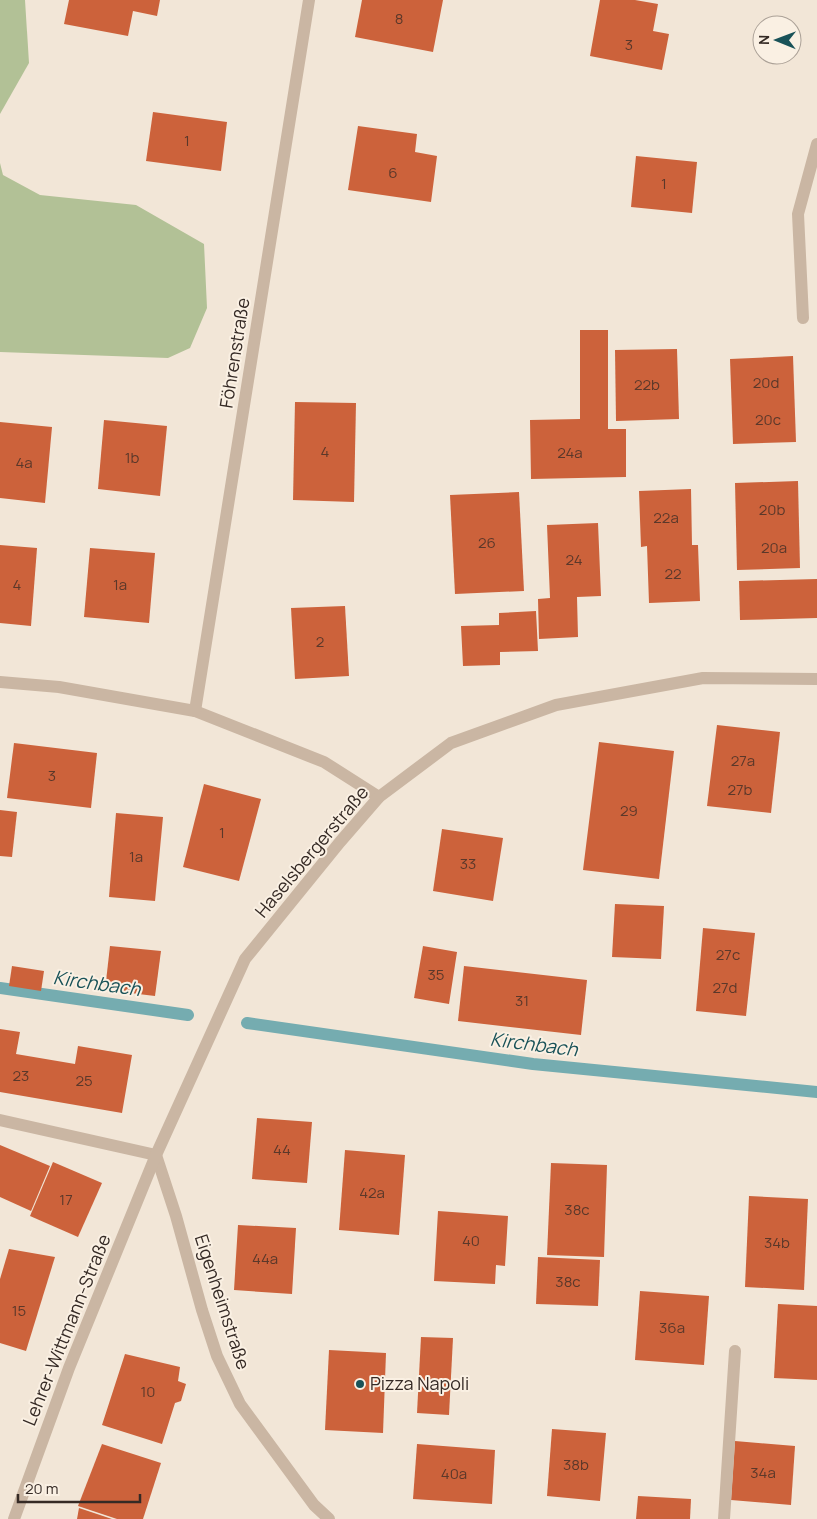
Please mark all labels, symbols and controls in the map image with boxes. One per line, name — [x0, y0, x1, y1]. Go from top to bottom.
house number: 8 — [395, 8, 403, 29]
north arrow — [752, 15, 802, 65]
house number: 3 — [625, 34, 633, 55]
text: N — [754, 35, 773, 45]
house number: 1 — [184, 130, 190, 151]
house number: 6 — [388, 162, 398, 183]
house number: 1 — [661, 173, 667, 194]
street label: Föhrenstraße — [213, 296, 255, 410]
house number: 20d — [753, 372, 779, 393]
house number: 22b — [634, 374, 660, 395]
house number: 20c — [755, 409, 781, 430]
house number: 4 — [321, 441, 330, 462]
house number: 24a — [557, 442, 583, 463]
house number: 1b — [125, 447, 139, 468]
house number: 4a — [15, 452, 33, 473]
house number: 20b — [759, 499, 785, 520]
house number: 22a — [653, 507, 679, 528]
house number: 26 — [478, 532, 496, 553]
house number: 20a — [761, 537, 787, 558]
house number: 24 — [565, 549, 583, 570]
house number: 22 — [664, 563, 682, 584]
house number: 4 — [13, 574, 22, 595]
house number: 1a — [113, 574, 127, 595]
house number: 2 — [316, 631, 324, 652]
house number: 27a — [731, 750, 755, 771]
house number: 3 — [48, 765, 56, 786]
house number: 27b — [728, 779, 753, 800]
street label: Haselsbergerstraße — [249, 781, 373, 922]
house number: 29 — [620, 800, 638, 821]
house number: 1 — [219, 822, 225, 843]
house number: 1a — [129, 846, 143, 867]
house number: 33 — [460, 853, 476, 874]
house number: 27c — [716, 944, 740, 965]
water label: Kirchbach — [52, 964, 143, 1002]
house number: 35 — [428, 964, 444, 985]
house number: 27d — [713, 977, 737, 998]
house number: 31 — [515, 990, 529, 1011]
water label: Kirchbach — [489, 1026, 580, 1062]
house number: 23 — [13, 1065, 29, 1086]
house number: 25 — [75, 1070, 93, 1091]
house number: 44 — [273, 1139, 291, 1160]
house number: 42a — [359, 1182, 385, 1203]
house number: 17 — [59, 1189, 73, 1210]
house number: 38c — [564, 1199, 590, 1220]
street label: Lehrer-Wittmann-Straße — [17, 1230, 115, 1429]
house number: 40 — [462, 1230, 480, 1251]
street label: Eigenheimstraße — [190, 1231, 256, 1372]
house number: 34b — [764, 1232, 790, 1253]
house number: 44a — [252, 1248, 278, 1269]
house number: 38c — [555, 1271, 581, 1292]
house number: 15 — [12, 1300, 26, 1321]
house number: 36a — [659, 1317, 685, 1338]
place label: Pizza Napoli — [370, 1371, 469, 1395]
marker: Pizza Napoli — [354, 1378, 366, 1390]
house number: 10 — [141, 1381, 156, 1402]
house number: 38b — [563, 1454, 589, 1475]
house number: 34a — [750, 1462, 776, 1483]
house number: 40a — [441, 1463, 467, 1484]
scale bar — [18, 1472, 140, 1504]
text: 20 m — [25, 1478, 58, 1499]

